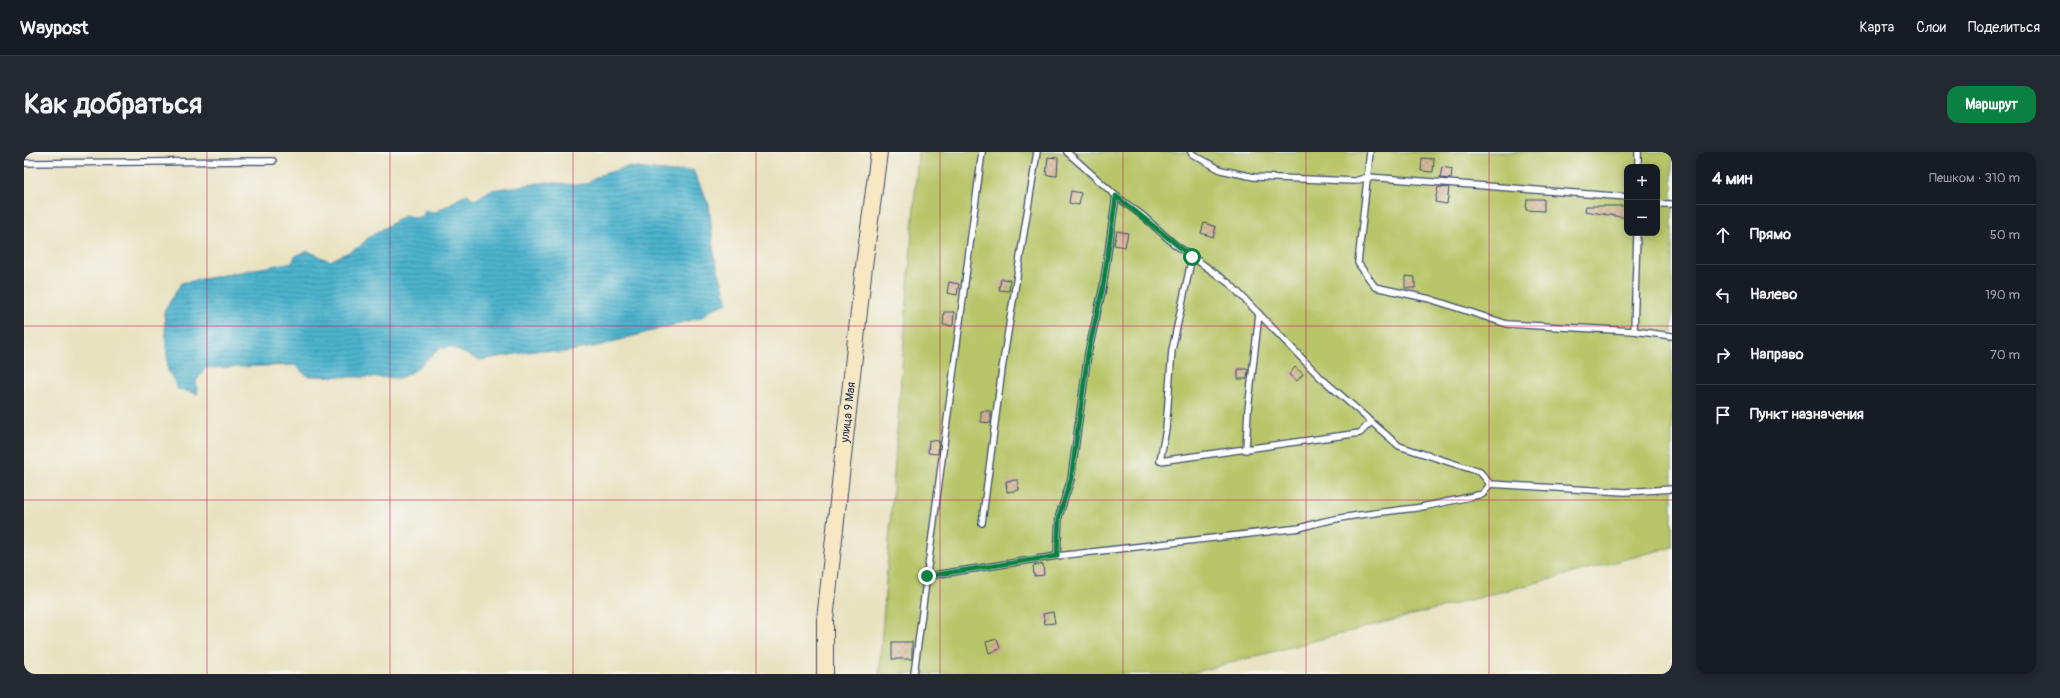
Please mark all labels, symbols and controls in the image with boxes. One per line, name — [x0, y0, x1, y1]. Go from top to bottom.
text: Waypost — [20, 16, 89, 40]
text: Карта — [1860, 19, 1894, 36]
text: Слои — [1916, 19, 1946, 36]
text: Поделиться — [1968, 19, 2040, 36]
button: Маршрут — [1947, 86, 2036, 123]
text: Как добраться — [24, 87, 202, 122]
map controls — [1624, 164, 1660, 236]
button: + — [1624, 164, 1660, 200]
text: 4 мин — [1712, 168, 1753, 189]
text: Пешком · 310 m — [1929, 170, 2020, 186]
button: − — [1624, 200, 1660, 236]
icon: ahead — [1712, 224, 1734, 246]
text: Прямо — [1750, 225, 1791, 244]
text: 50 m — [1990, 227, 2020, 243]
route start — [1183, 248, 1201, 266]
icon: left — [1712, 284, 1734, 306]
text: Налево — [1750, 285, 1797, 304]
text: 190 m — [1985, 287, 2020, 303]
icon: right — [1712, 344, 1734, 366]
text: Направо — [1750, 345, 1804, 364]
text: 70 m — [1990, 347, 2020, 363]
street label: улица 9 Мая — [837, 381, 859, 445]
icon: arrive — [1712, 404, 1734, 426]
text: Пункт назначения — [1750, 405, 1864, 424]
route end — [918, 567, 936, 585]

